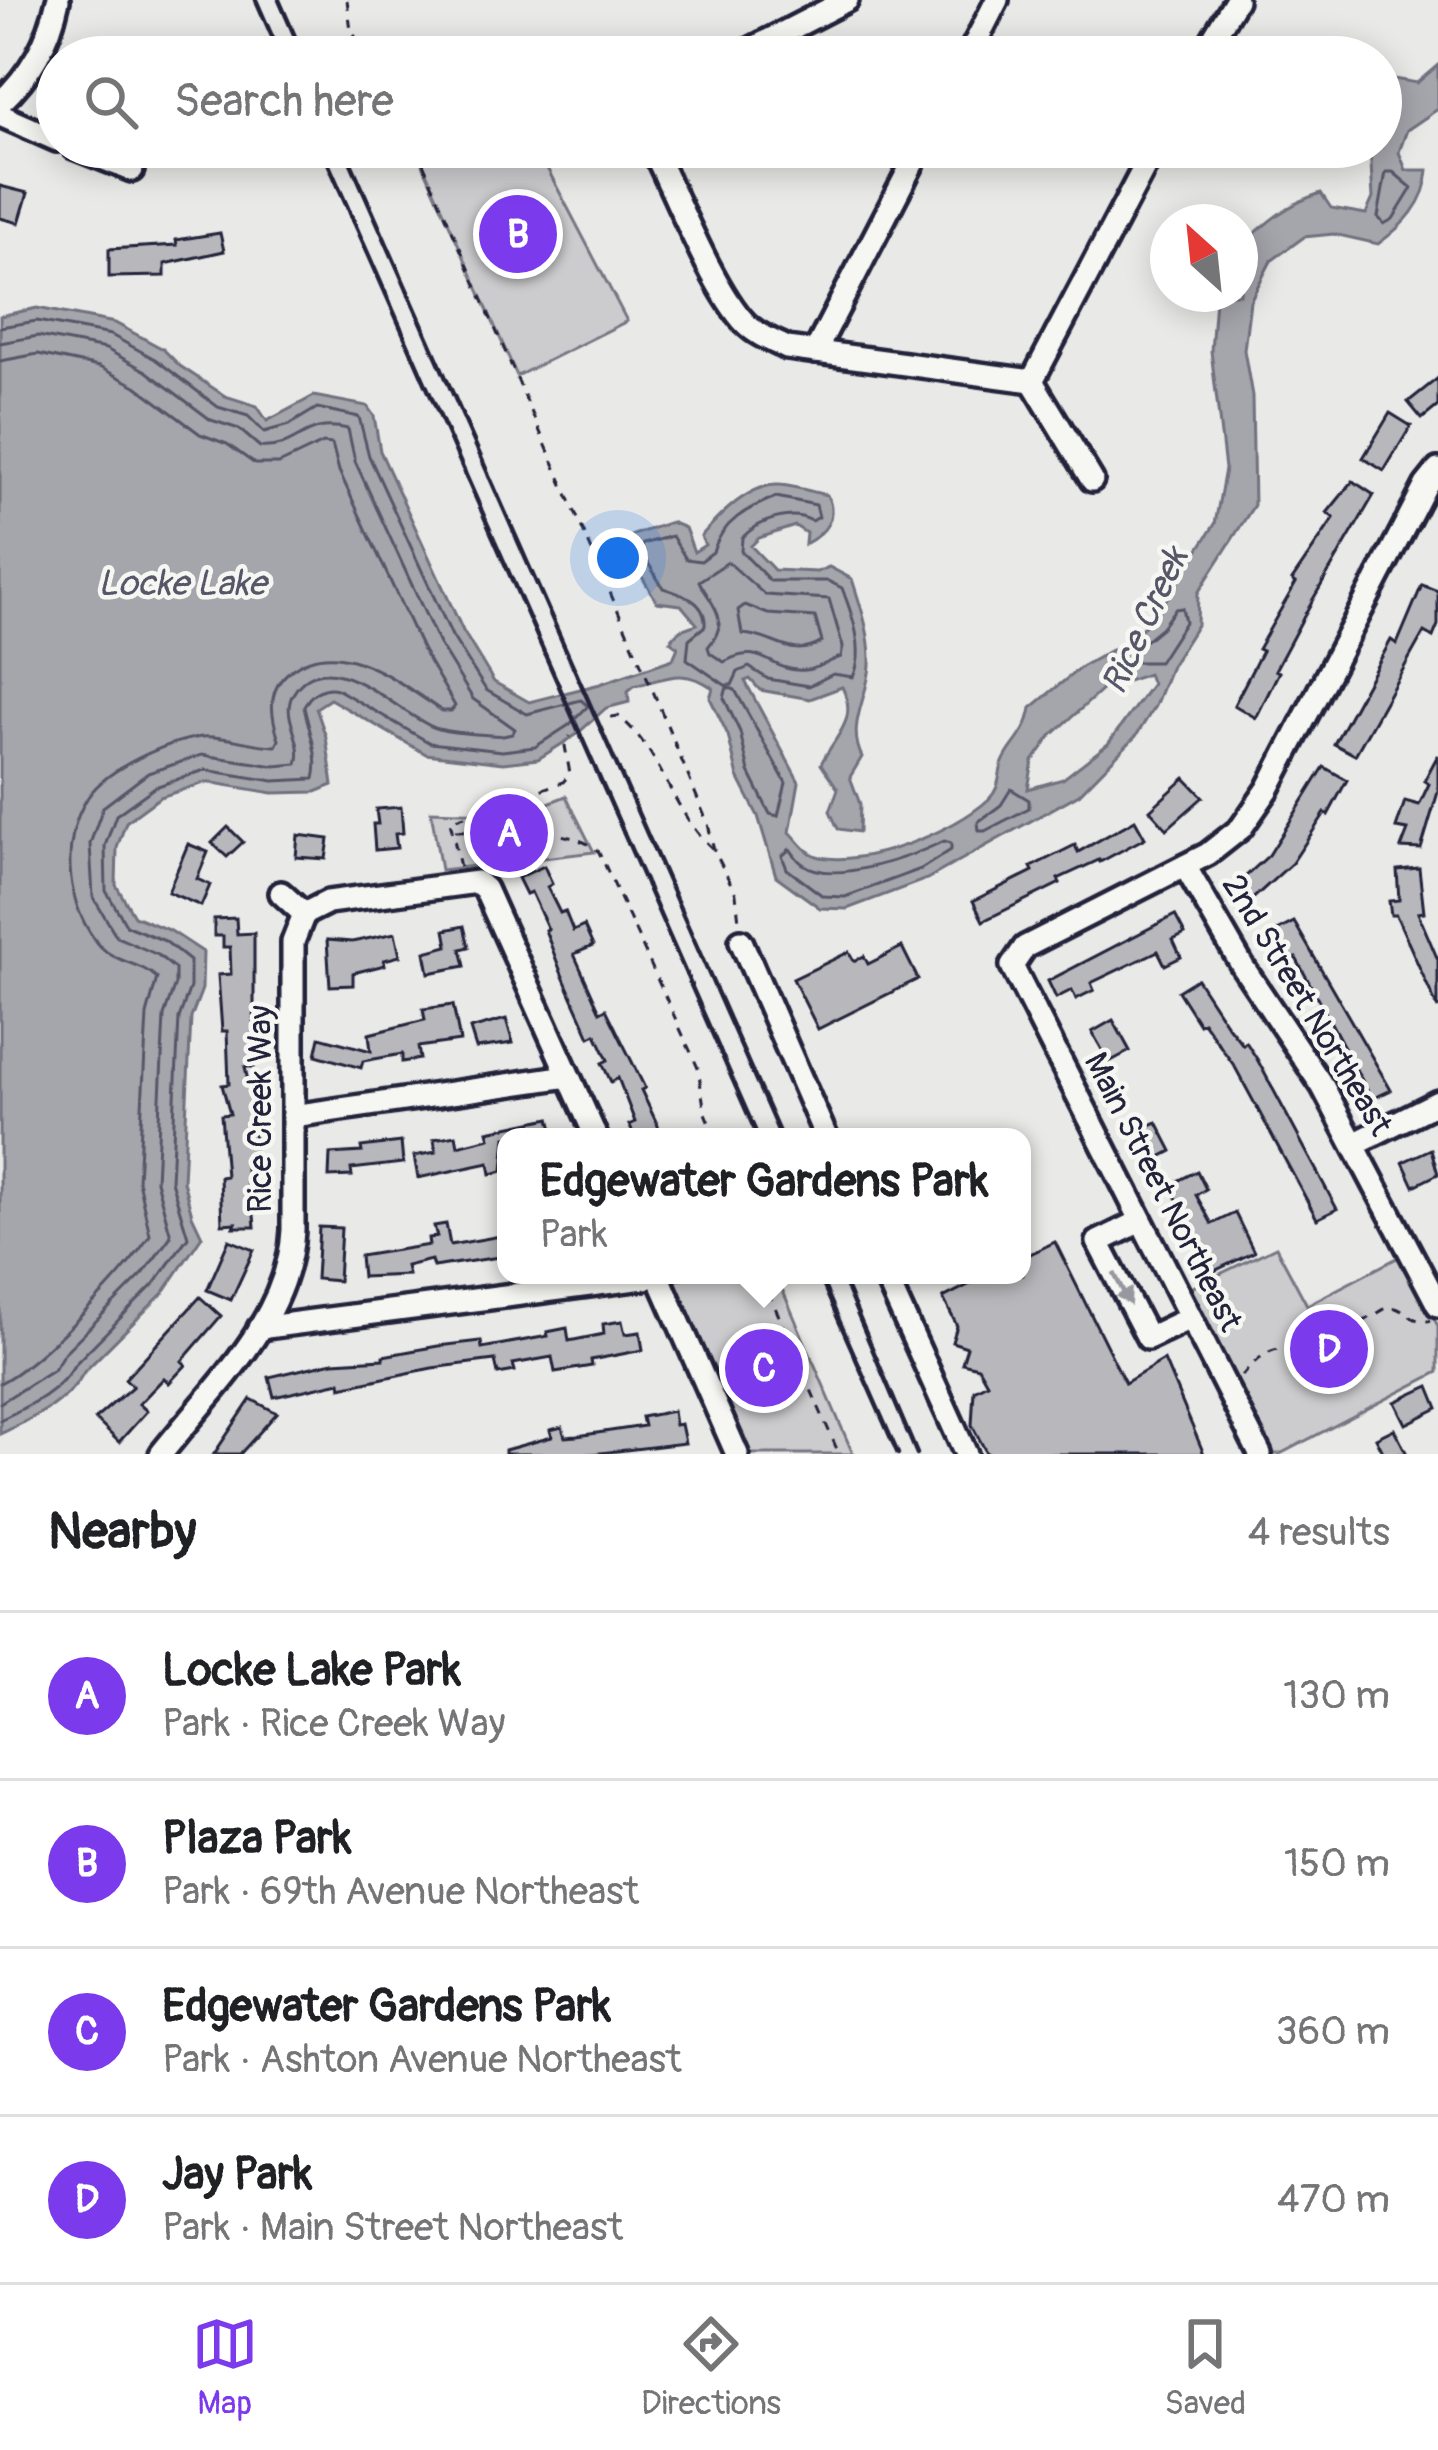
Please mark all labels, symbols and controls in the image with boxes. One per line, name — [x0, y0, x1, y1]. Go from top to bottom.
search box — [36, 36, 1402, 168]
icon: search — [78, 69, 144, 135]
text: Search here — [174, 74, 394, 130]
pin: B — [479, 189, 557, 279]
north arrow — [1150, 204, 1258, 312]
your location — [588, 528, 648, 588]
water label: Rice Creek — [1092, 538, 1200, 701]
water label: Locke Lake — [98, 561, 269, 606]
pin: A — [470, 788, 548, 878]
street label: 2nd Street Northeast — [1213, 867, 1402, 1144]
street label: Rice Creek Way — [240, 1005, 281, 1213]
street label: Main Street Northeast — [1075, 1046, 1251, 1339]
popup — [497, 1128, 1031, 1284]
text: Edgewater Gardens Park — [539, 1154, 989, 1210]
text: Park — [539, 1210, 608, 1259]
one-way arrow — [1112, 1272, 1132, 1307]
pin: D — [1290, 1304, 1368, 1394]
pin: C — [725, 1323, 803, 1413]
text: Nearby — [48, 1500, 196, 1564]
text: 4 results — [1248, 1508, 1390, 1557]
text: Locke Lake Park — [162, 1643, 461, 1699]
text: A — [74, 1671, 100, 1720]
text: 130 m — [1283, 1671, 1390, 1720]
text: Park · Rice Creek Way — [162, 1699, 505, 1748]
text: Plaza Park — [162, 1811, 351, 1867]
text: B — [76, 1839, 98, 1888]
text: 150 m — [1284, 1839, 1390, 1888]
text: Park · 69th Avenue Northeast — [162, 1867, 639, 1916]
text: Edgewater Gardens Park — [162, 1979, 611, 2035]
text: C — [75, 2007, 99, 2056]
text: 360 m — [1276, 2007, 1390, 2056]
text: Park · Ashton Avenue Northeast — [162, 2035, 682, 2084]
text: Jay Park — [162, 2147, 312, 2203]
text: D — [75, 2175, 99, 2224]
text: 470 m — [1277, 2175, 1390, 2224]
text: Park · Main Street Northeast — [162, 2203, 623, 2252]
tab: Map — [192, 2311, 258, 2424]
tab: Directions — [641, 2311, 781, 2424]
tab: Saved — [1164, 2311, 1246, 2424]

